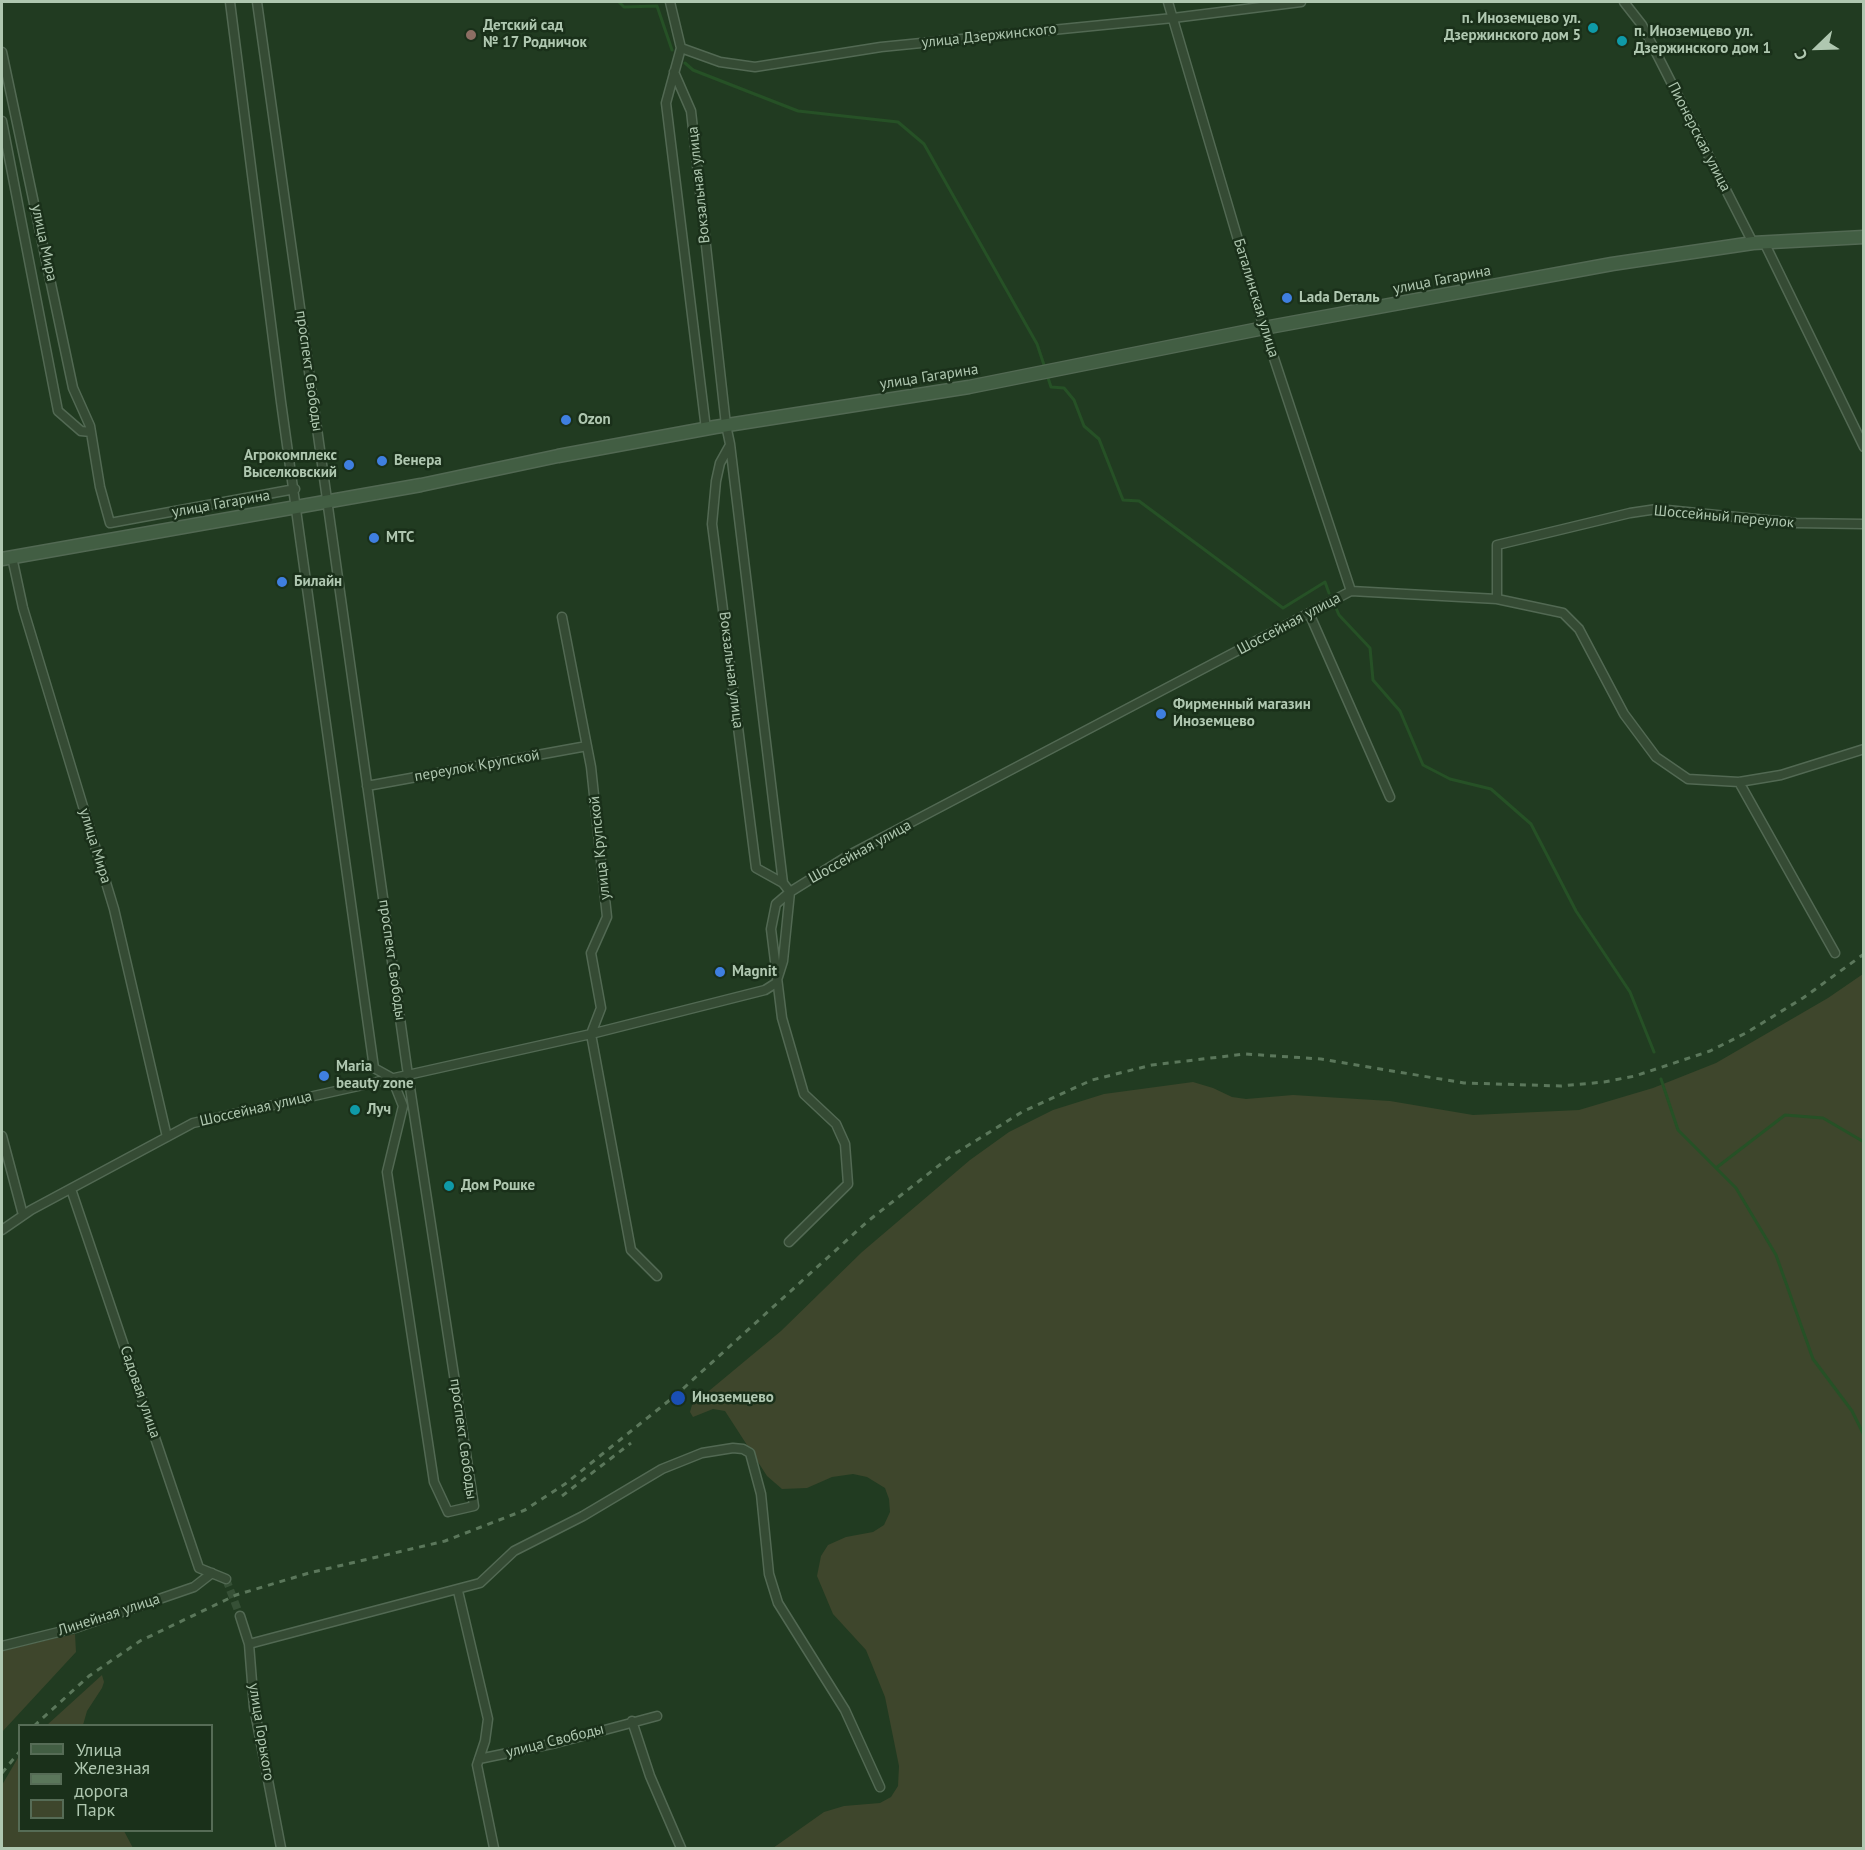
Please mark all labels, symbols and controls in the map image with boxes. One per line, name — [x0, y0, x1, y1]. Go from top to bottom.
place label: п. Иноземцево ул. Дзержинского дом 5 — [1444, 10, 1581, 45]
place label: Детский сад № 17 Родничок — [483, 17, 587, 52]
north arrow — [1787, 18, 1847, 78]
street label: улица Дзержинского — [921, 20, 1057, 52]
marker: п. Иноземцево ул. Дзержинского дом 5 — [1586, 21, 1600, 35]
place label: п. Иноземцево ул. Дзержинского дом 1 — [1634, 23, 1771, 58]
marker: Детский сад № 17 Родничок — [464, 28, 478, 42]
marker: п. Иноземцево ул. Дзержинского дом 1 — [1615, 34, 1629, 48]
text: С — [1789, 47, 1811, 63]
street label: Пионерская улица — [1664, 79, 1734, 195]
street label: Вокзальная улица — [684, 126, 714, 244]
street label: улица Мира — [27, 203, 61, 283]
street label: Баталинская улица — [1229, 236, 1283, 360]
street label: улица Гагарина — [1391, 262, 1493, 298]
place label: Lada Dеталь — [1299, 289, 1380, 307]
marker: Lada Dеталь — [1280, 291, 1294, 305]
street label: проспект Свободы — [292, 309, 326, 433]
street label: улица Гагарина — [878, 360, 980, 394]
place label: Ozon — [578, 411, 611, 429]
marker: Ozon — [559, 413, 573, 427]
place label: Агрокомплекс Выселковский — [243, 447, 337, 482]
place label: Венера — [394, 452, 442, 470]
marker: Венера — [375, 454, 389, 468]
marker: Агрокомплекс Выселковский — [342, 458, 356, 472]
street label: улица Гагарина — [170, 487, 272, 521]
street label: Шоссейный переулок — [1653, 502, 1795, 532]
place label: МТС — [386, 529, 414, 547]
marker: МТС — [367, 531, 381, 545]
place label: Билайн — [294, 573, 342, 591]
marker: Билайн — [275, 575, 289, 589]
street label: Шоссейная улица — [1234, 589, 1344, 659]
street label: Вокзальная улица — [715, 611, 747, 729]
place label: Фирменный магазин Иноземцево — [1173, 696, 1311, 731]
marker: Фирменный магазин Иноземцево — [1154, 707, 1168, 721]
street label: переулок Крупской — [413, 746, 541, 786]
street label: улица Крупской — [586, 795, 614, 901]
street label: улица Мира — [75, 806, 115, 886]
street label: Шоссейная улица — [805, 816, 915, 888]
street label: проспект Свободы — [375, 898, 409, 1022]
place label: Magnit — [732, 963, 777, 981]
marker: Magnit — [713, 965, 727, 979]
place label: Maria beauty zone — [336, 1058, 414, 1093]
marker: Maria beauty zone — [317, 1069, 331, 1083]
street label: Шоссейная улица — [198, 1087, 314, 1131]
place label: Луч — [367, 1101, 391, 1119]
marker: Луч — [348, 1103, 362, 1117]
place label: Дом Рошке — [461, 1177, 535, 1195]
marker: Дом Рошке — [442, 1179, 456, 1193]
street label: Садовая улица — [116, 1344, 164, 1440]
street label: проспект Свободы — [446, 1377, 480, 1501]
marker: Иноземцево — [669, 1389, 687, 1407]
place label: Иноземцево — [692, 1389, 774, 1407]
street label: Линейная улица — [56, 1590, 162, 1640]
street label: улица Горького — [244, 1682, 278, 1782]
street label: улица Свободы — [504, 1720, 606, 1762]
legend — [18, 1724, 213, 1832]
text: Улица — [76, 1738, 122, 1761]
text: Железная дорога — [74, 1756, 150, 1802]
text: Парк — [76, 1798, 115, 1821]

